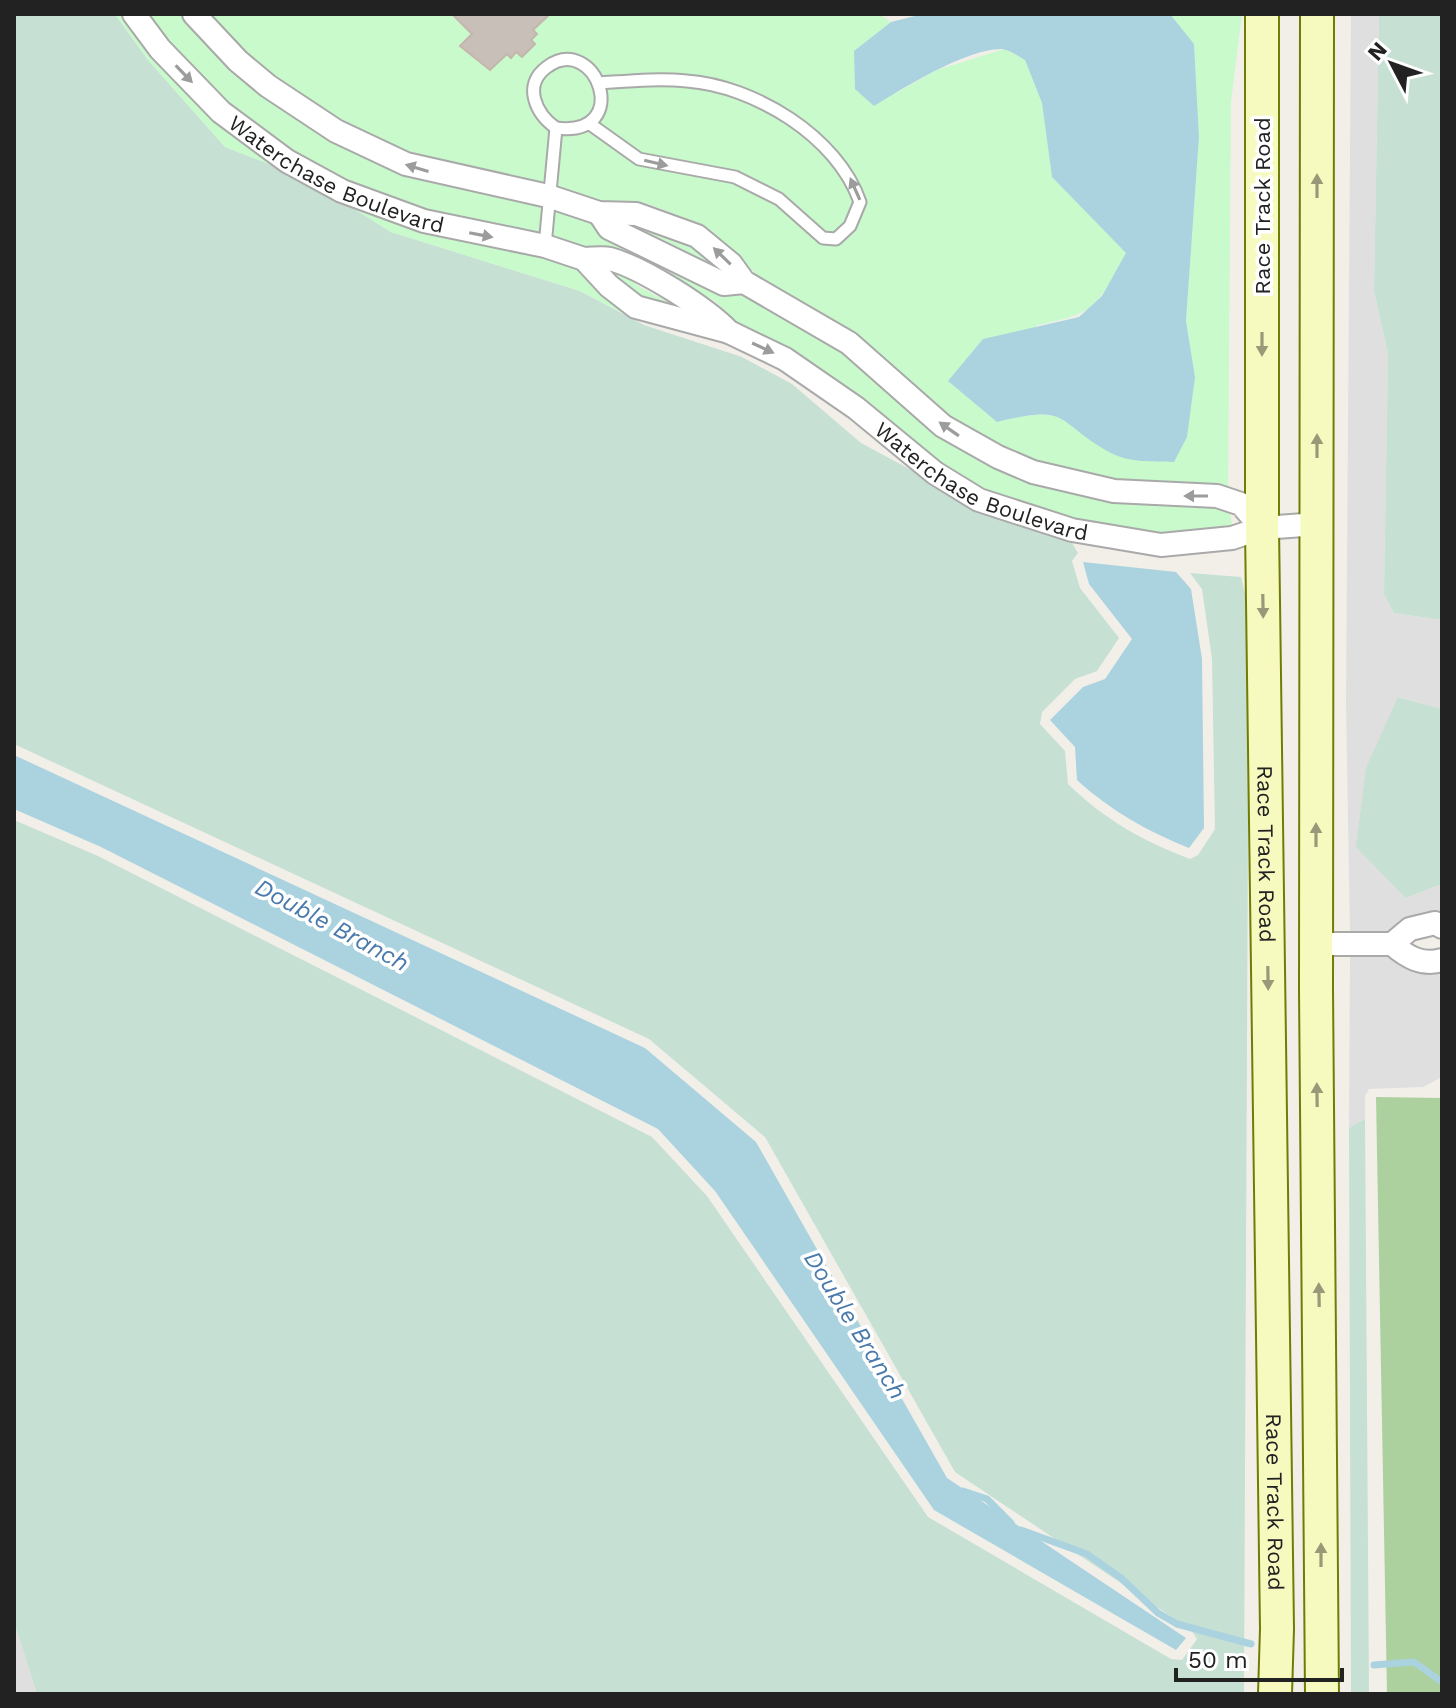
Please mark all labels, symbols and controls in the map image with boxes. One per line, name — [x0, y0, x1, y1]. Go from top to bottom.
north arrow — [1352, 24, 1432, 104]
text: N — [1362, 37, 1392, 66]
one-way arrow — [174, 64, 193, 83]
street label: Waterchase Boulevard — [224, 110, 446, 238]
street label: Race Track Road — [1250, 117, 1275, 295]
one-way arrow — [644, 157, 669, 170]
one-way arrow — [405, 161, 429, 173]
one-way arrow — [1311, 173, 1323, 198]
one-way arrow — [848, 178, 861, 201]
one-way arrow — [468, 229, 493, 241]
one-way arrow — [713, 247, 732, 266]
one-way arrow — [1256, 332, 1268, 357]
one-way arrow — [752, 341, 775, 355]
street label: Waterchase Boulevard — [870, 417, 1090, 546]
one-way arrow — [939, 422, 960, 437]
one-way arrow — [1311, 433, 1323, 458]
one-way arrow — [1183, 490, 1208, 502]
one-way arrow — [1257, 594, 1270, 619]
street label: Race Track Road — [1252, 765, 1280, 943]
one-way arrow — [1310, 822, 1322, 847]
water label: Double Branch — [250, 873, 414, 977]
one-way arrow — [1262, 966, 1275, 991]
one-way arrow — [1311, 1082, 1323, 1107]
water label: Double Branch — [798, 1246, 912, 1404]
one-way arrow — [1313, 1282, 1325, 1307]
street label: Race Track Road — [1261, 1413, 1288, 1591]
one-way arrow — [1315, 1542, 1327, 1567]
scale bar — [1176, 1632, 1342, 1682]
text: 50 m — [1188, 1646, 1248, 1674]

